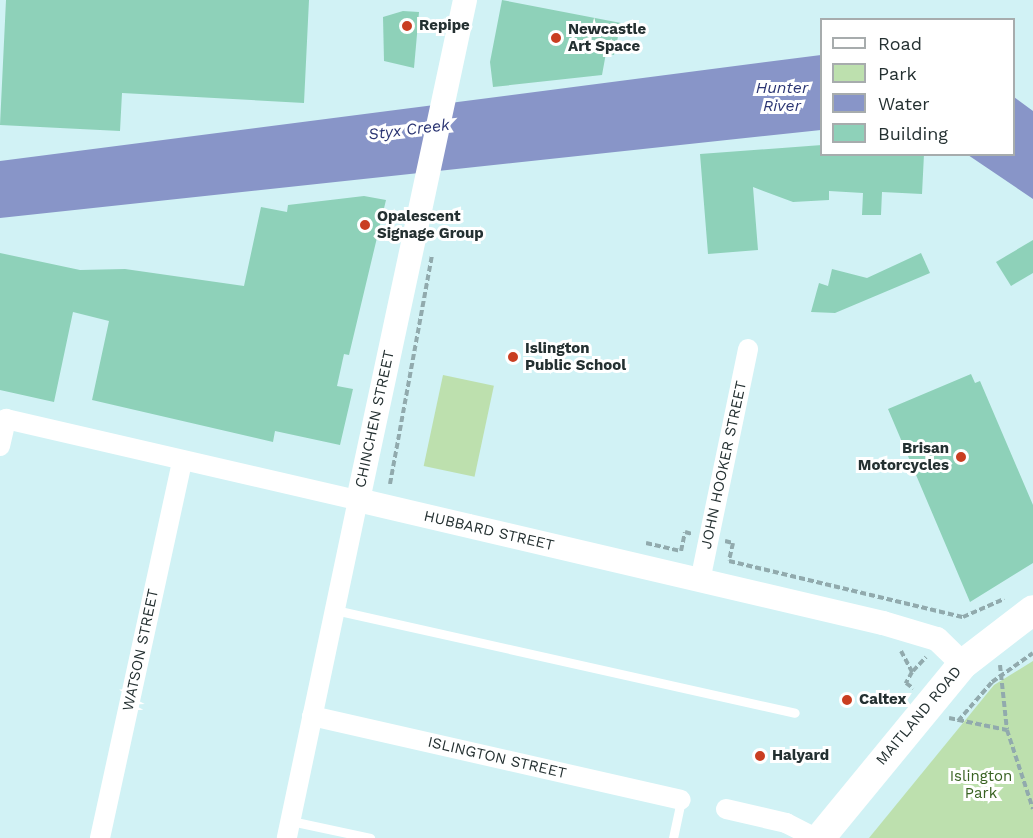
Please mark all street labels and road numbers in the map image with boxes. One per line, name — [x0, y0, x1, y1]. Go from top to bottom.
street label: CHINCHEN STREET — [352, 349, 398, 489]
street label: JOHN HOOKER STREET — [697, 379, 751, 551]
street label: HUBBARD STREET — [422, 507, 556, 555]
street label: WATSON STREET — [119, 587, 163, 713]
street label: MAITLAND ROAD — [872, 663, 966, 769]
street label: ISLINGTON STREET — [426, 733, 568, 783]

